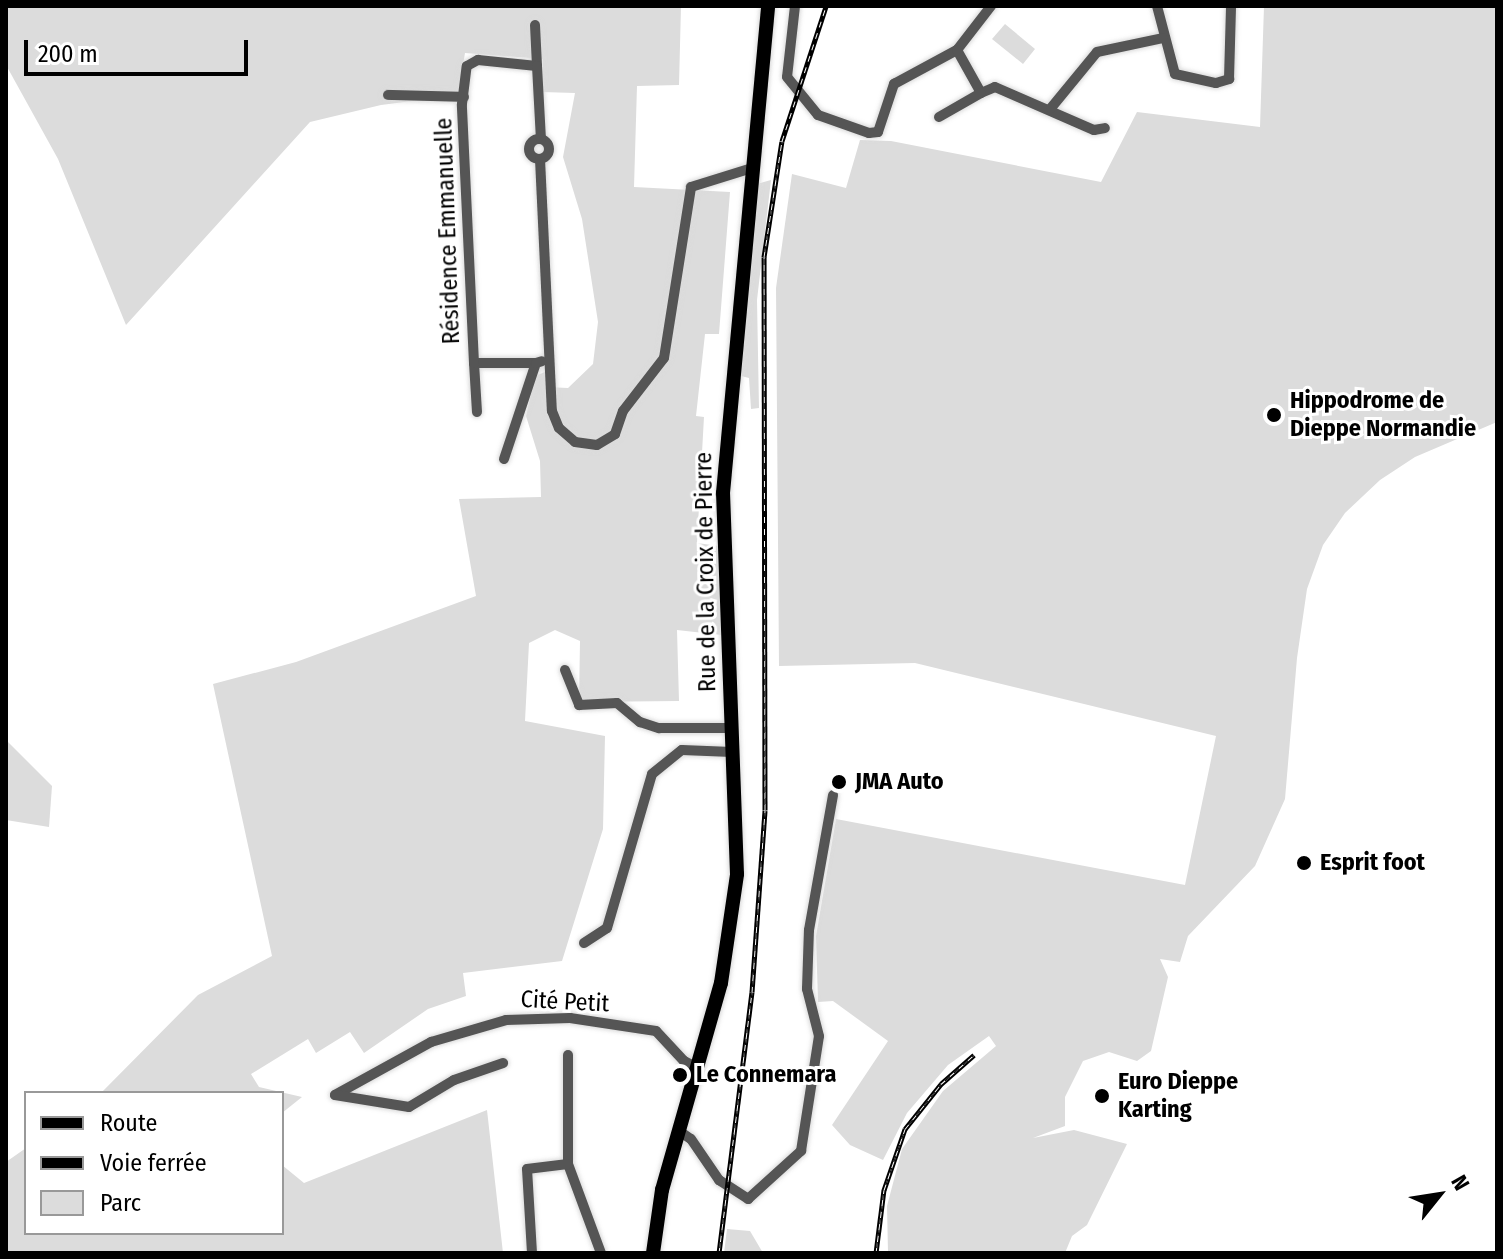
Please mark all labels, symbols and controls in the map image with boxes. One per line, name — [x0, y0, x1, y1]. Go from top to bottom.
scale bar — [28, 24, 252, 74]
text: 200 m — [38, 40, 98, 68]
street label: Résidence Emmanuelle — [430, 117, 466, 345]
place label: Hippodrome de Dieppe Normandie — [1290, 387, 1476, 443]
marker: Hippodrome de Dieppe Normandie — [1265, 406, 1283, 424]
street label: Rue de la Croix de Pierre — [690, 452, 722, 692]
place label: JMA Auto — [855, 768, 944, 796]
marker: JMA Auto — [830, 773, 848, 791]
place label: Esprit foot — [1320, 849, 1425, 877]
marker: Esprit foot — [1295, 854, 1313, 872]
street label: Cité Petit — [520, 985, 610, 1019]
place label: Le Connemara — [696, 1061, 836, 1089]
marker: Le Connemara — [671, 1066, 689, 1084]
place label: Euro Dieppe Karting — [1118, 1068, 1238, 1124]
marker: Euro Dieppe Karting — [1093, 1087, 1111, 1105]
legend — [24, 1091, 284, 1235]
text: Route — [100, 1109, 157, 1137]
text: Voie ferrée — [100, 1149, 207, 1177]
north arrow — [1399, 1155, 1479, 1235]
text: N — [1445, 1170, 1475, 1195]
text: Parc — [100, 1189, 141, 1217]

